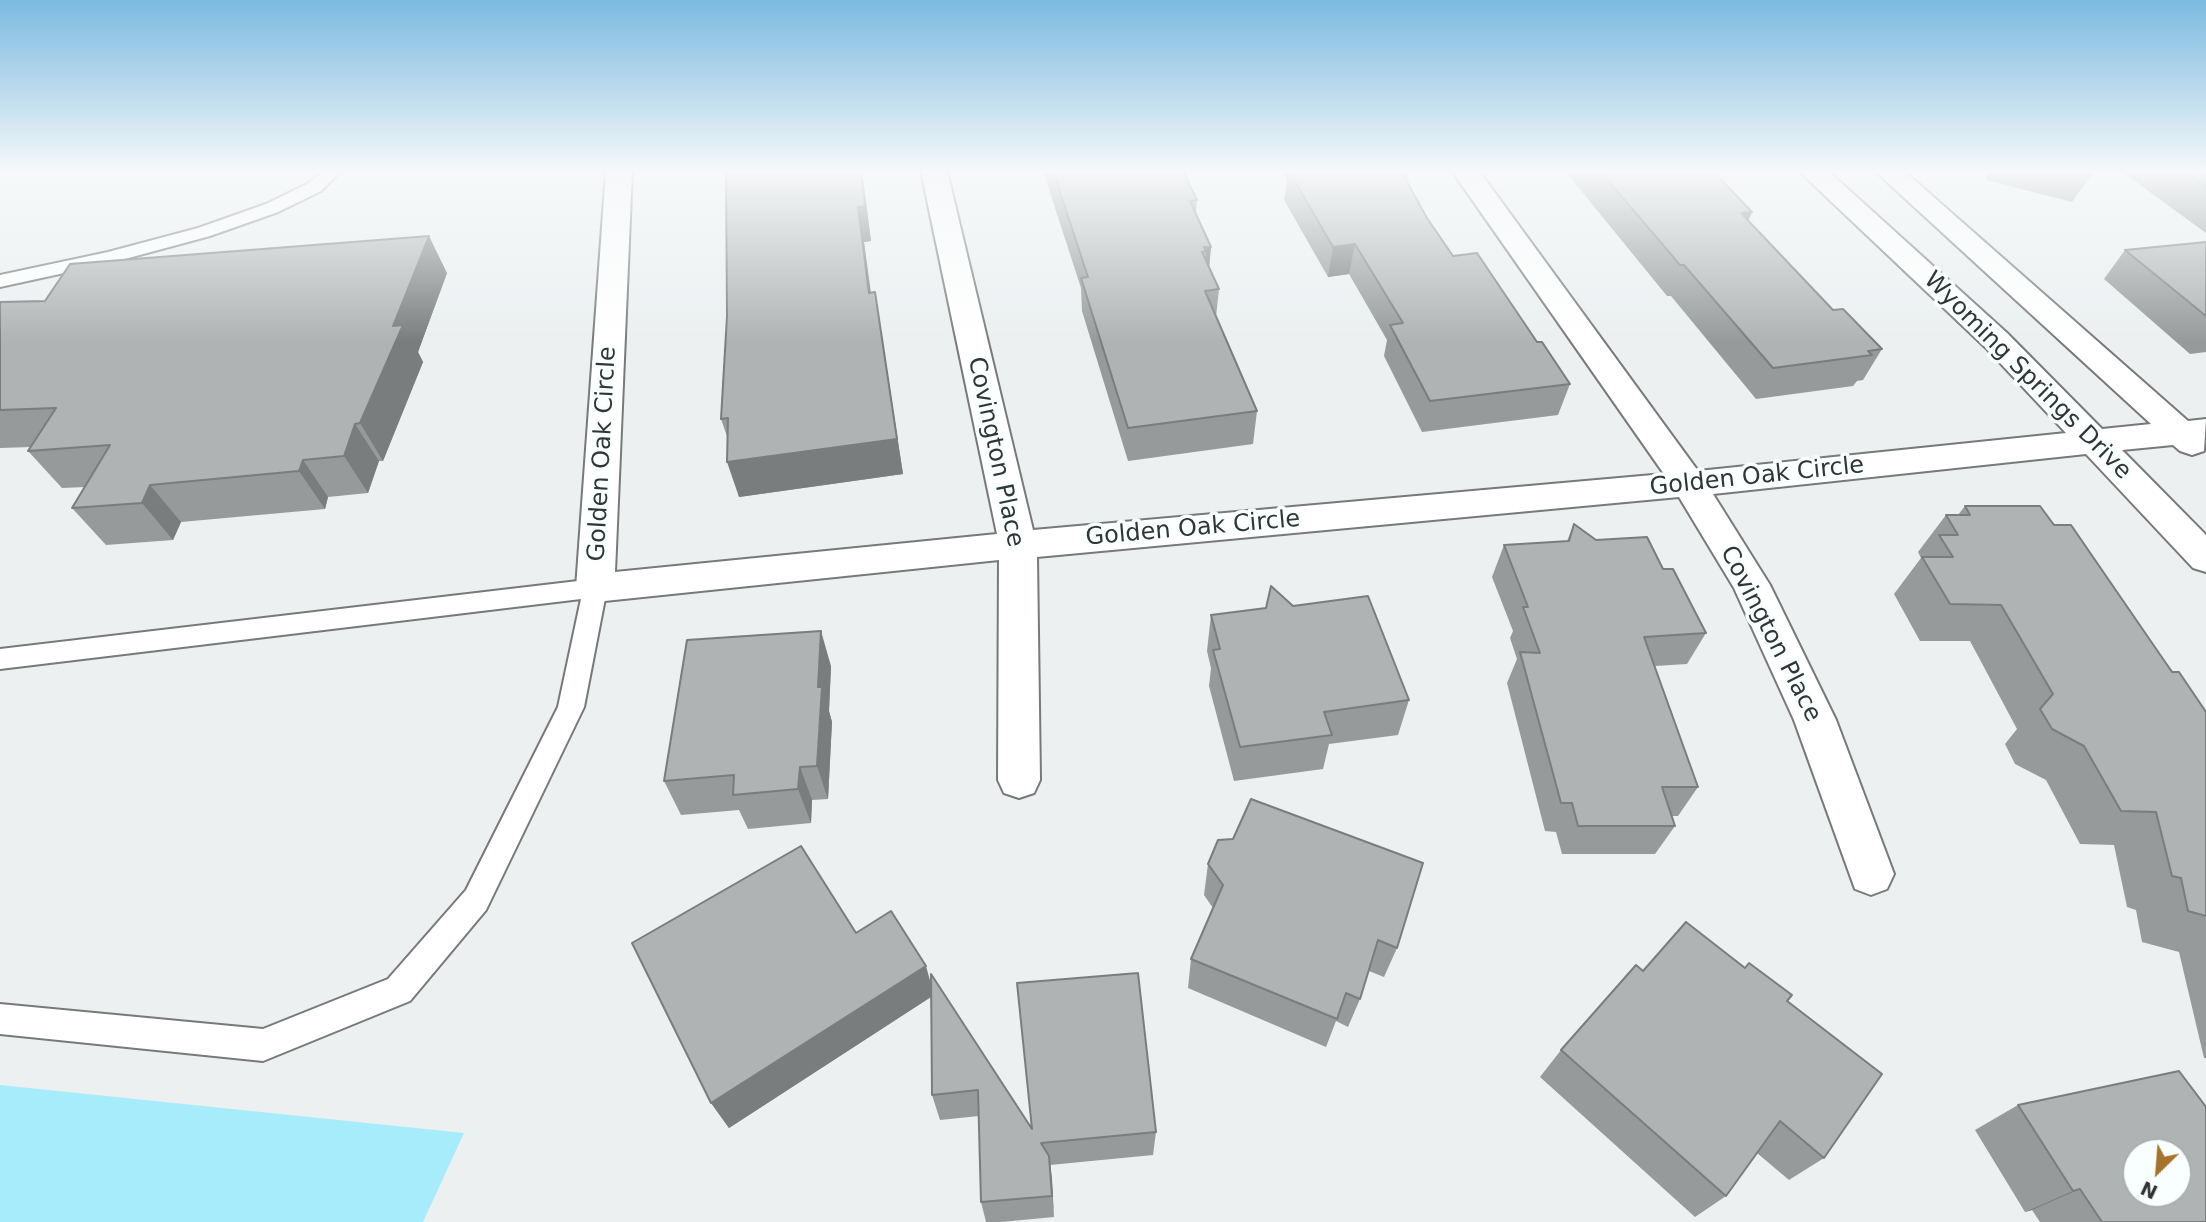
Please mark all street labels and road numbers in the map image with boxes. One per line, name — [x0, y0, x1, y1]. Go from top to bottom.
street label: Wyoming Springs Drive — [1917, 266, 2137, 486]
street label: Golden Oak Circle — [583, 346, 623, 562]
street label: Covington Place — [961, 354, 1029, 550]
street label: Golden Oak Circle — [1648, 451, 1866, 503]
street label: Golden Oak Circle — [1085, 505, 1301, 553]
street label: Covington Place — [1713, 541, 1827, 727]

